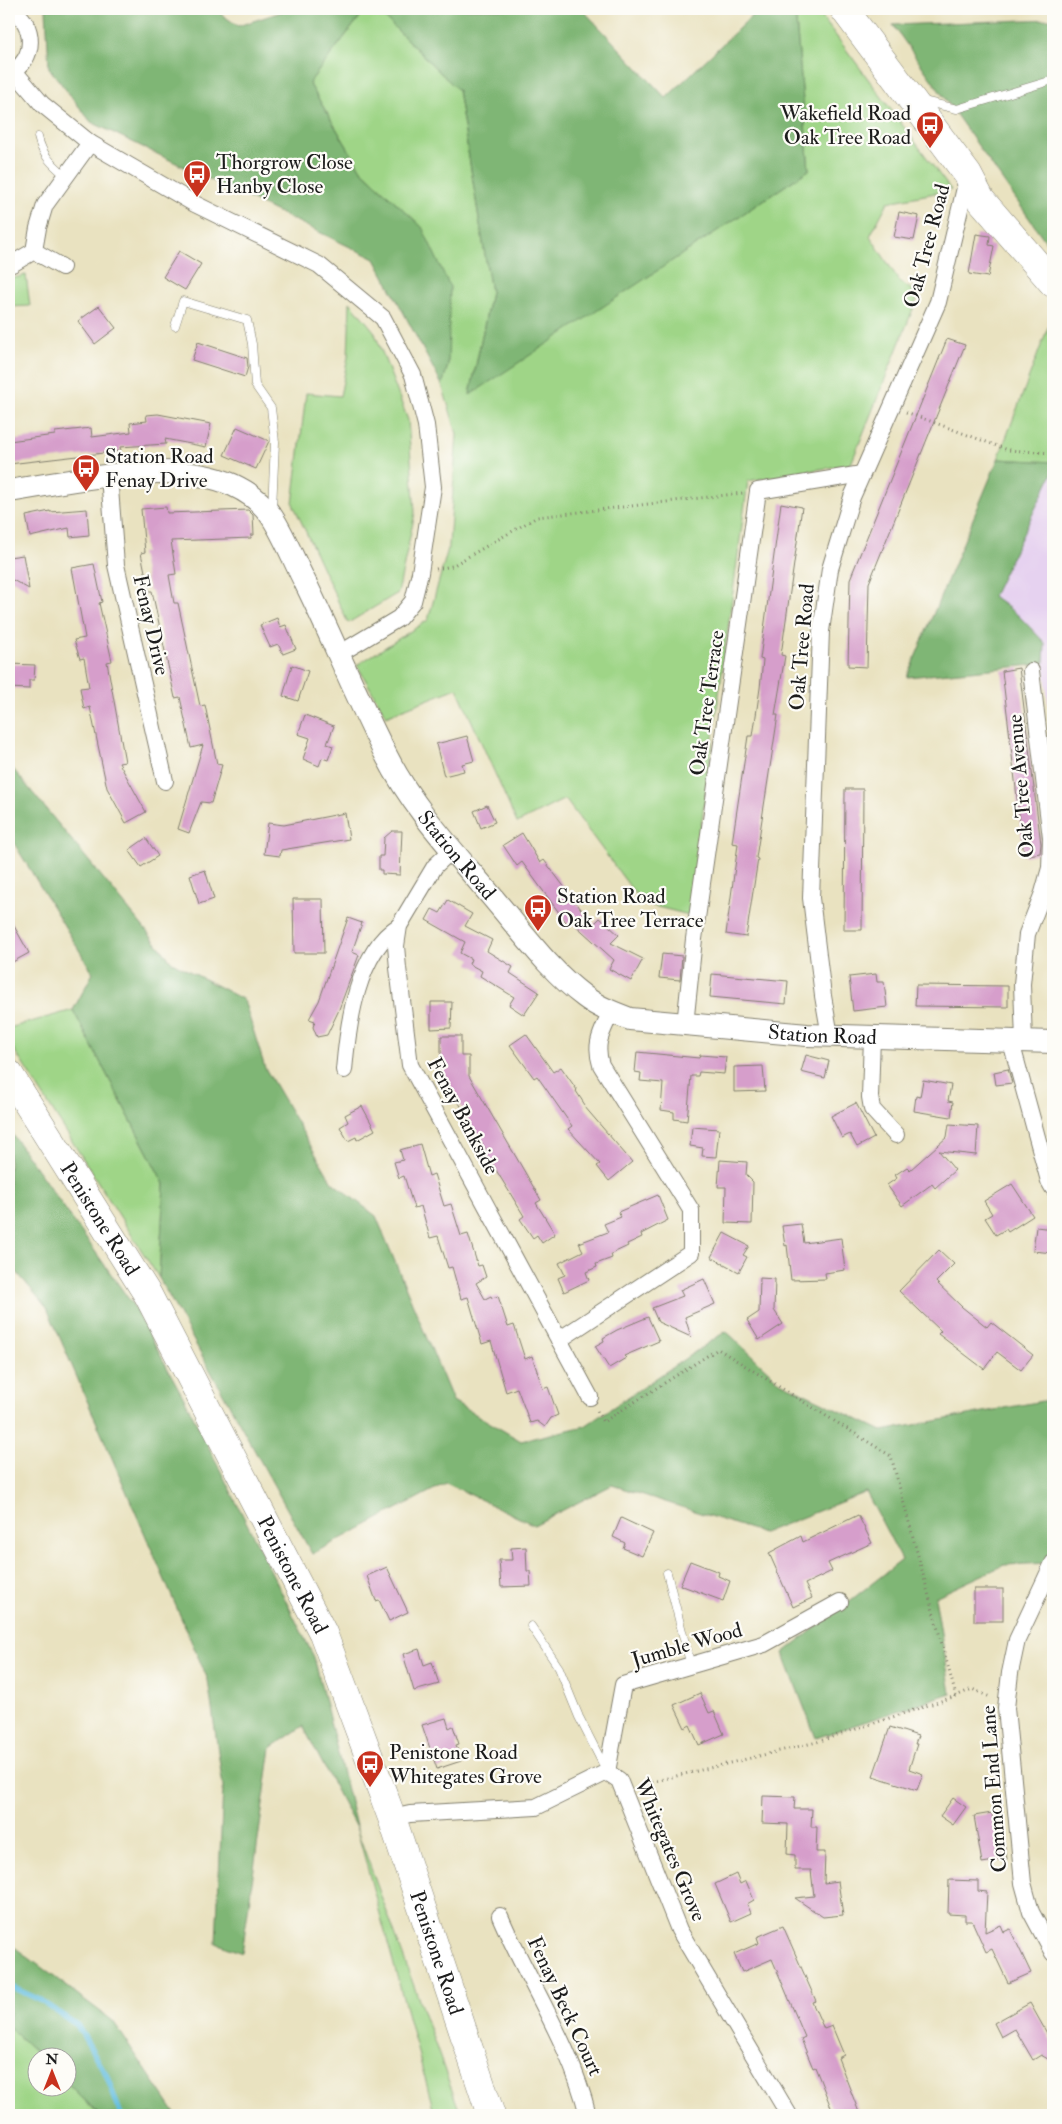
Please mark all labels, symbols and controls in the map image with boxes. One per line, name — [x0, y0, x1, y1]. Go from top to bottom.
place label: Wakefield Road Oak Tree Road — [779, 100, 912, 151]
bus stop icon: Wakefield Road Oak Tree Road — [915, 110, 945, 149]
place label: Thorgrow Close Hanby Close — [216, 149, 353, 200]
bus stop icon: Thorgrow Close Hanby Close — [182, 159, 212, 198]
street label: Oak Tree Road — [898, 180, 957, 311]
place label: Station Road Fenay Drive — [105, 443, 214, 494]
bus stop icon: Station Road Fenay Drive — [71, 453, 101, 492]
street label: Fenay Drive — [126, 572, 176, 678]
street label: Oak Tree Road — [783, 582, 821, 712]
street label: Oak Tree Terrace — [683, 628, 731, 777]
street label: Oak Tree Avenue — [1001, 713, 1041, 859]
street label: Station Road — [412, 805, 503, 906]
place label: Station Road Oak Tree Terrace — [557, 883, 704, 934]
bus stop icon: Station Road Oak Tree Terrace — [523, 893, 553, 932]
street label: Station Road — [767, 1018, 878, 1050]
street label: Fenay Bankside — [421, 1053, 505, 1180]
street label: Penistone Road — [54, 1157, 146, 1281]
street label: Penistone Road — [251, 1511, 335, 1639]
street label: Jumble Wood — [628, 1616, 746, 1674]
street label: Common End Lane — [975, 1704, 1013, 1873]
place label: Penistone Road Whitegates Grove — [388, 1739, 542, 1790]
bus stop icon: Penistone Road Whitegates Grove — [355, 1749, 385, 1788]
street label: Whitegates Grove — [627, 1773, 712, 1926]
street label: Penistone Road — [404, 1887, 470, 2019]
street label: Fenay Beck Court — [521, 1932, 609, 2080]
north arrow — [28, 2046, 78, 2096]
text: N — [45, 2051, 59, 2068]

